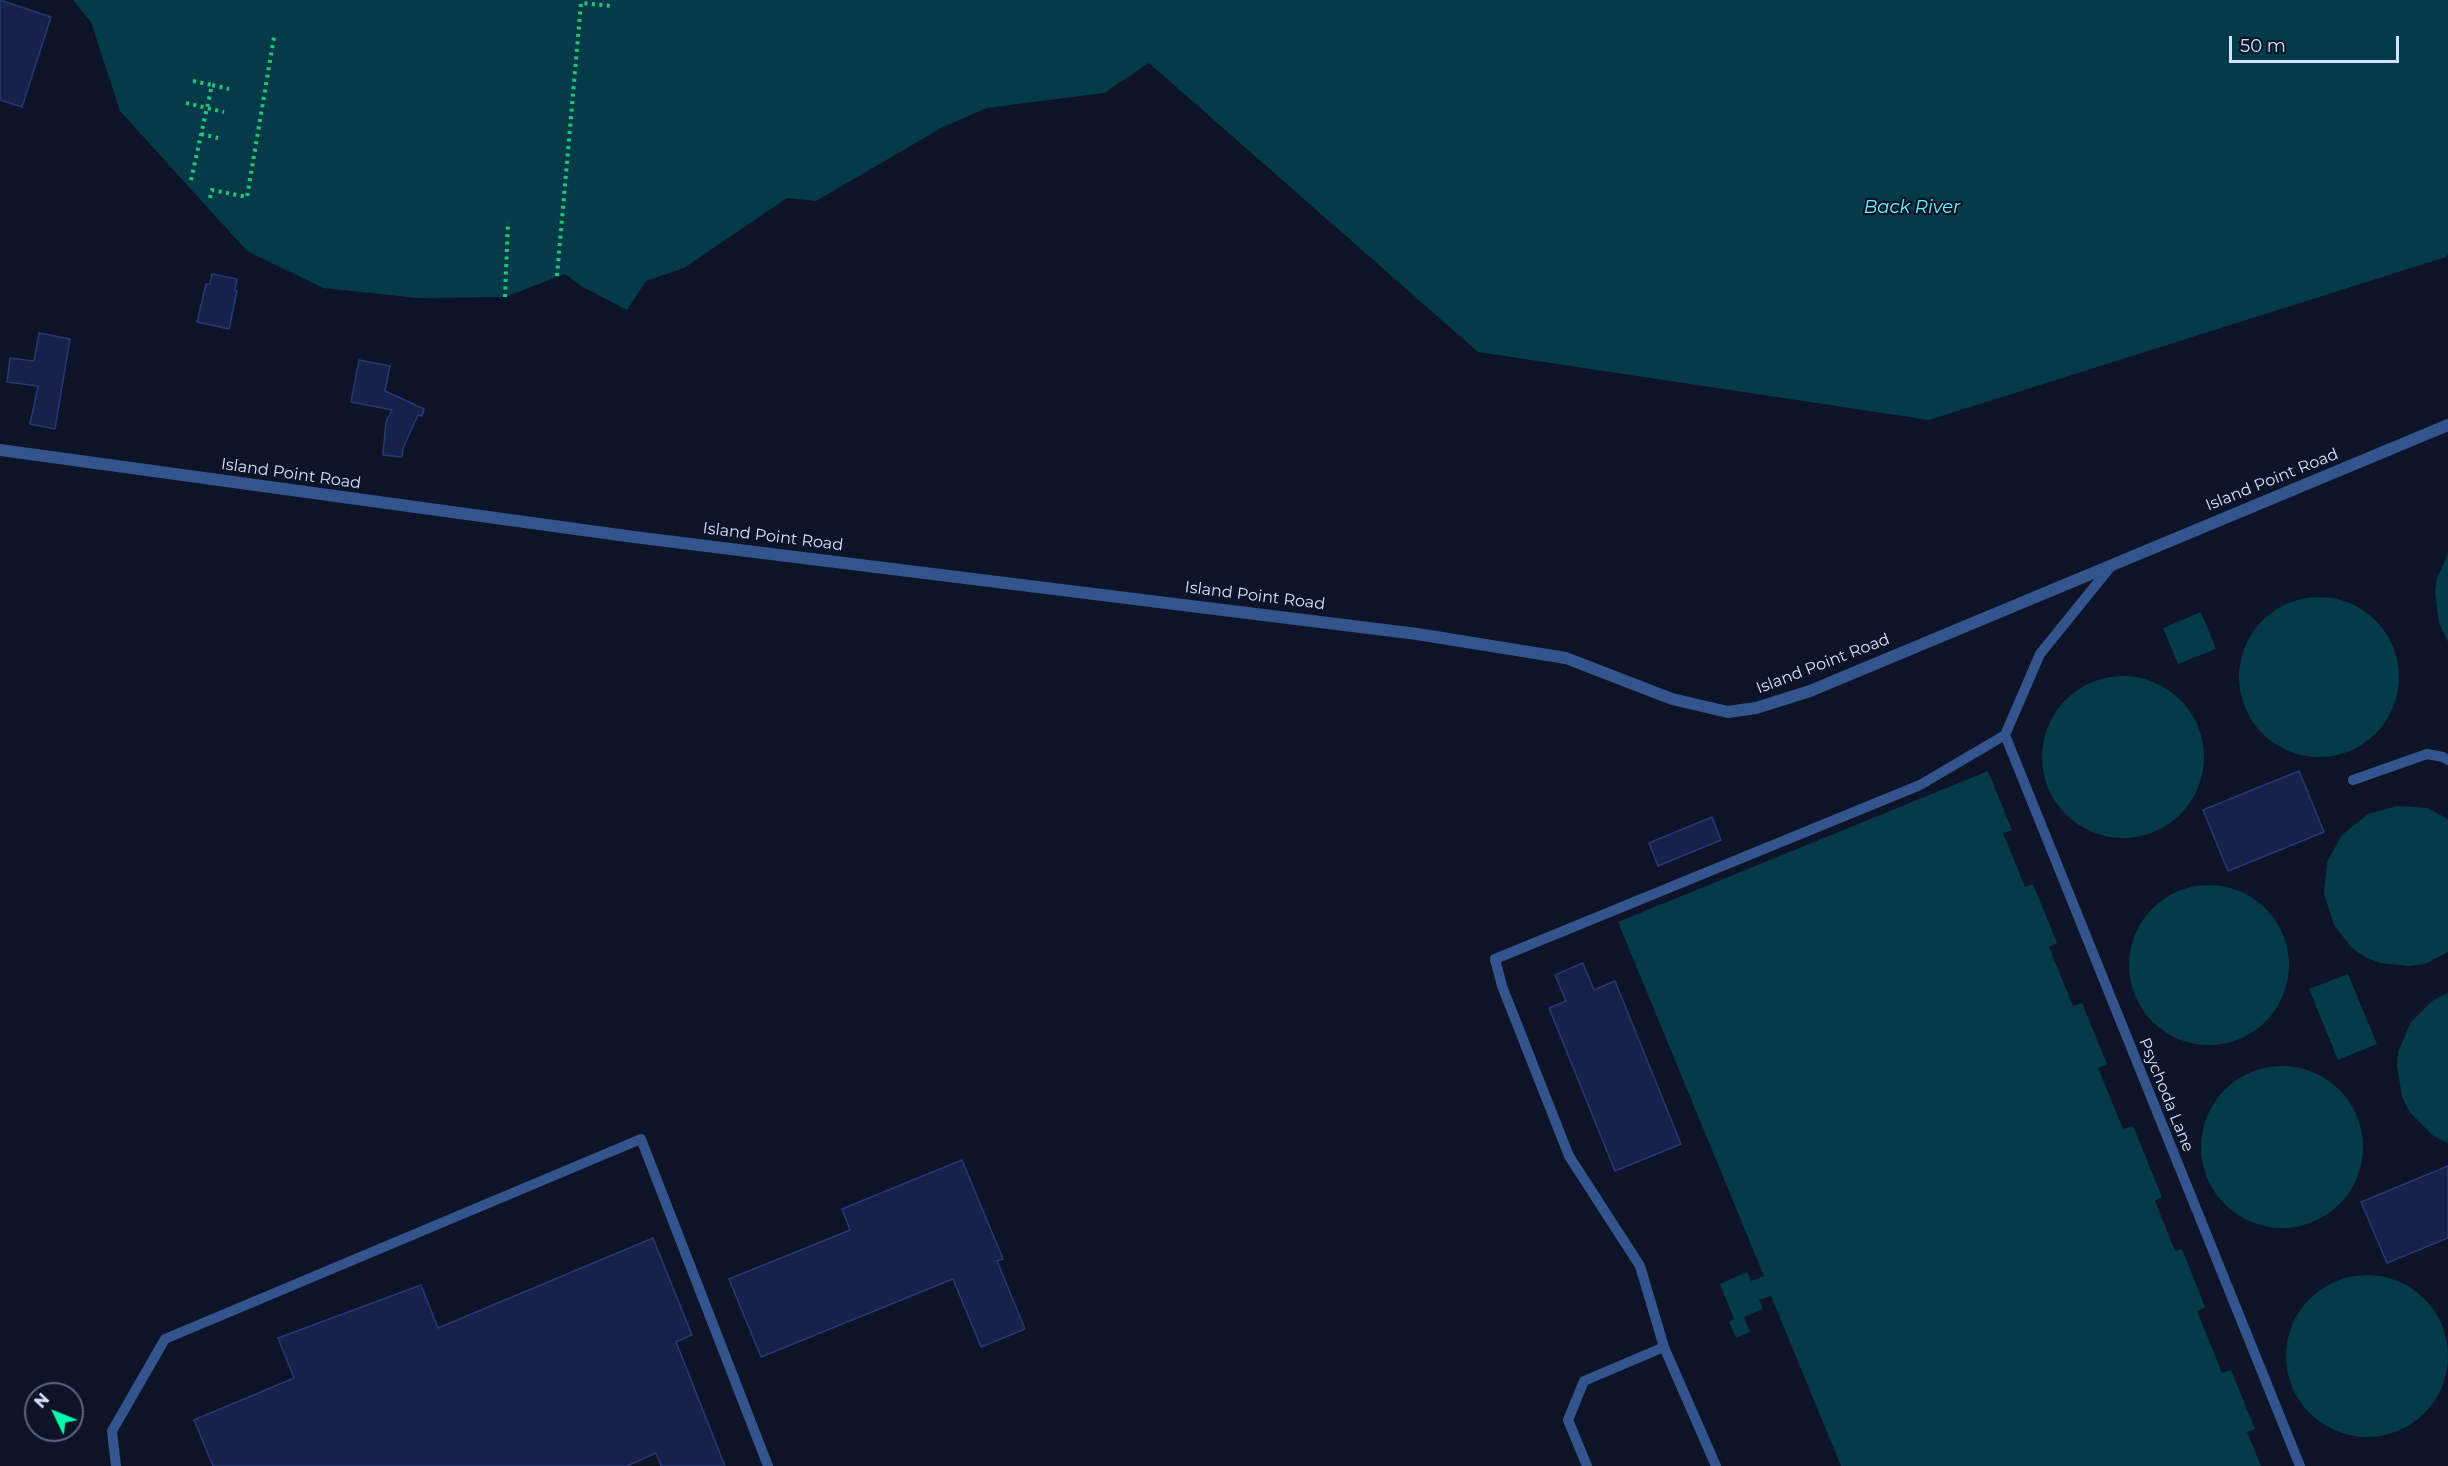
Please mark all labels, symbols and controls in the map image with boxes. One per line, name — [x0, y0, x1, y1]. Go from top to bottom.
scale bar — [2232, 24, 2402, 62]
text: 50 m — [2240, 35, 2286, 57]
water label: Back River — [1864, 197, 1960, 219]
street label: Island Point Road — [2203, 445, 2341, 515]
street label: Island Point Road — [220, 455, 362, 493]
street label: Island Point Road — [702, 519, 844, 555]
street label: Island Point Road — [1184, 578, 1326, 614]
street label: Island Point Road — [1754, 630, 1892, 698]
street label: Psychoda Lane — [2134, 1035, 2198, 1155]
north arrow — [24, 1382, 84, 1442]
text: N — [31, 1390, 53, 1412]

